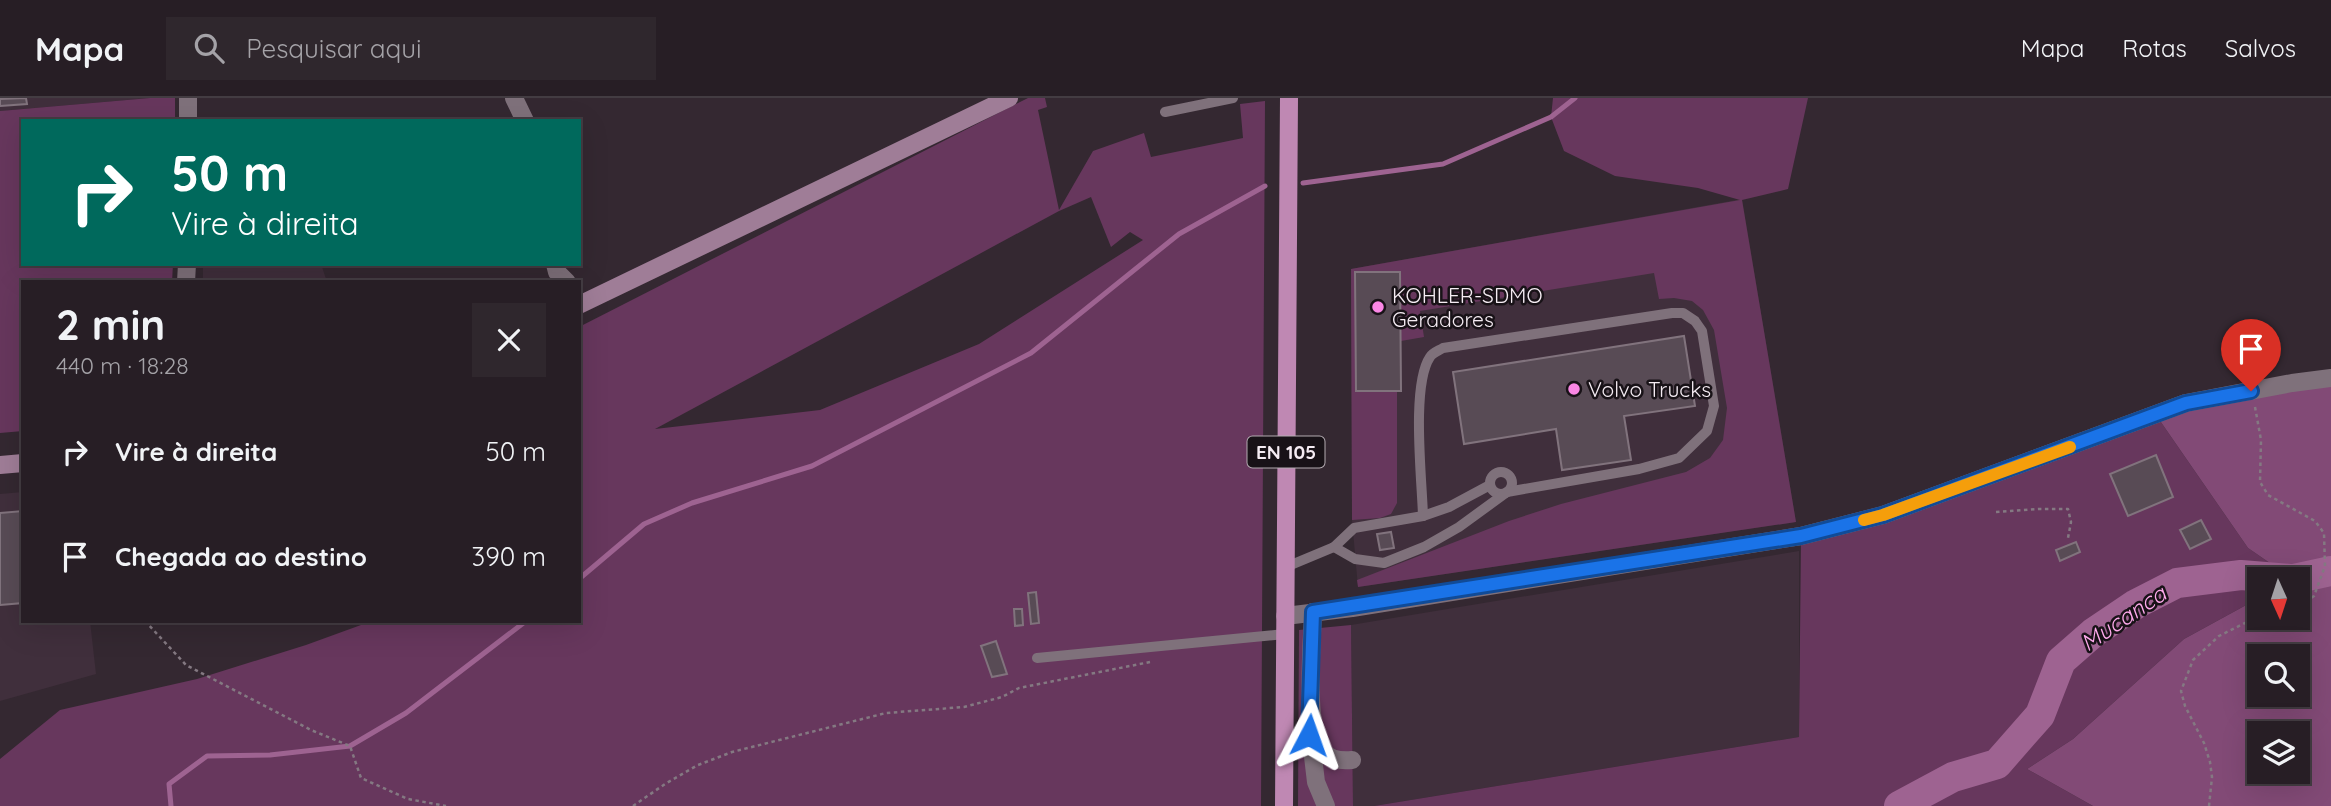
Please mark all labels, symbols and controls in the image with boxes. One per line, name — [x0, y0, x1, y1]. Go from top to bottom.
search box — [166, 17, 656, 80]
text: Mapa — [35, 28, 124, 69]
icon: search — [190, 29, 228, 67]
text: Pesquisar aqui — [246, 32, 422, 65]
text: Mapa — [2021, 33, 2084, 63]
text: Rotas — [2122, 33, 2187, 63]
text: Salvos — [2225, 33, 2296, 63]
text: 50 m — [171, 142, 288, 203]
icon: right — [56, 147, 147, 238]
text: Vire à direita — [171, 203, 359, 243]
place label: KOHLER-SDMO Geradores — [1392, 282, 1542, 332]
text: 2 min — [56, 298, 165, 351]
marker: KOHLER-SDMO Geradores — [1370, 299, 1386, 315]
button: close — [472, 303, 546, 377]
pin — [2221, 319, 2281, 391]
icon: arrive — [2232, 330, 2270, 368]
text: 440 m · 18:28 — [56, 351, 189, 380]
place label: Volvo Trucks — [1588, 376, 1711, 402]
marker: Volvo Trucks — [1566, 381, 1582, 397]
icon: right — [56, 433, 94, 471]
text: Vire à direita — [115, 435, 277, 468]
text: 50 m — [486, 435, 546, 468]
road number: EN 105 — [1248, 436, 1324, 468]
icon: arrive — [56, 538, 94, 576]
text: Chegada ao destino — [115, 540, 367, 573]
text: 390 m — [472, 540, 546, 573]
north arrow — [2247, 567, 2310, 630]
map controls — [2247, 567, 2310, 784]
water label: Mucanca — [2075, 578, 2172, 657]
button: search — [2247, 644, 2310, 707]
position arrow — [1272, 698, 1346, 772]
button: layers — [2247, 721, 2310, 784]

